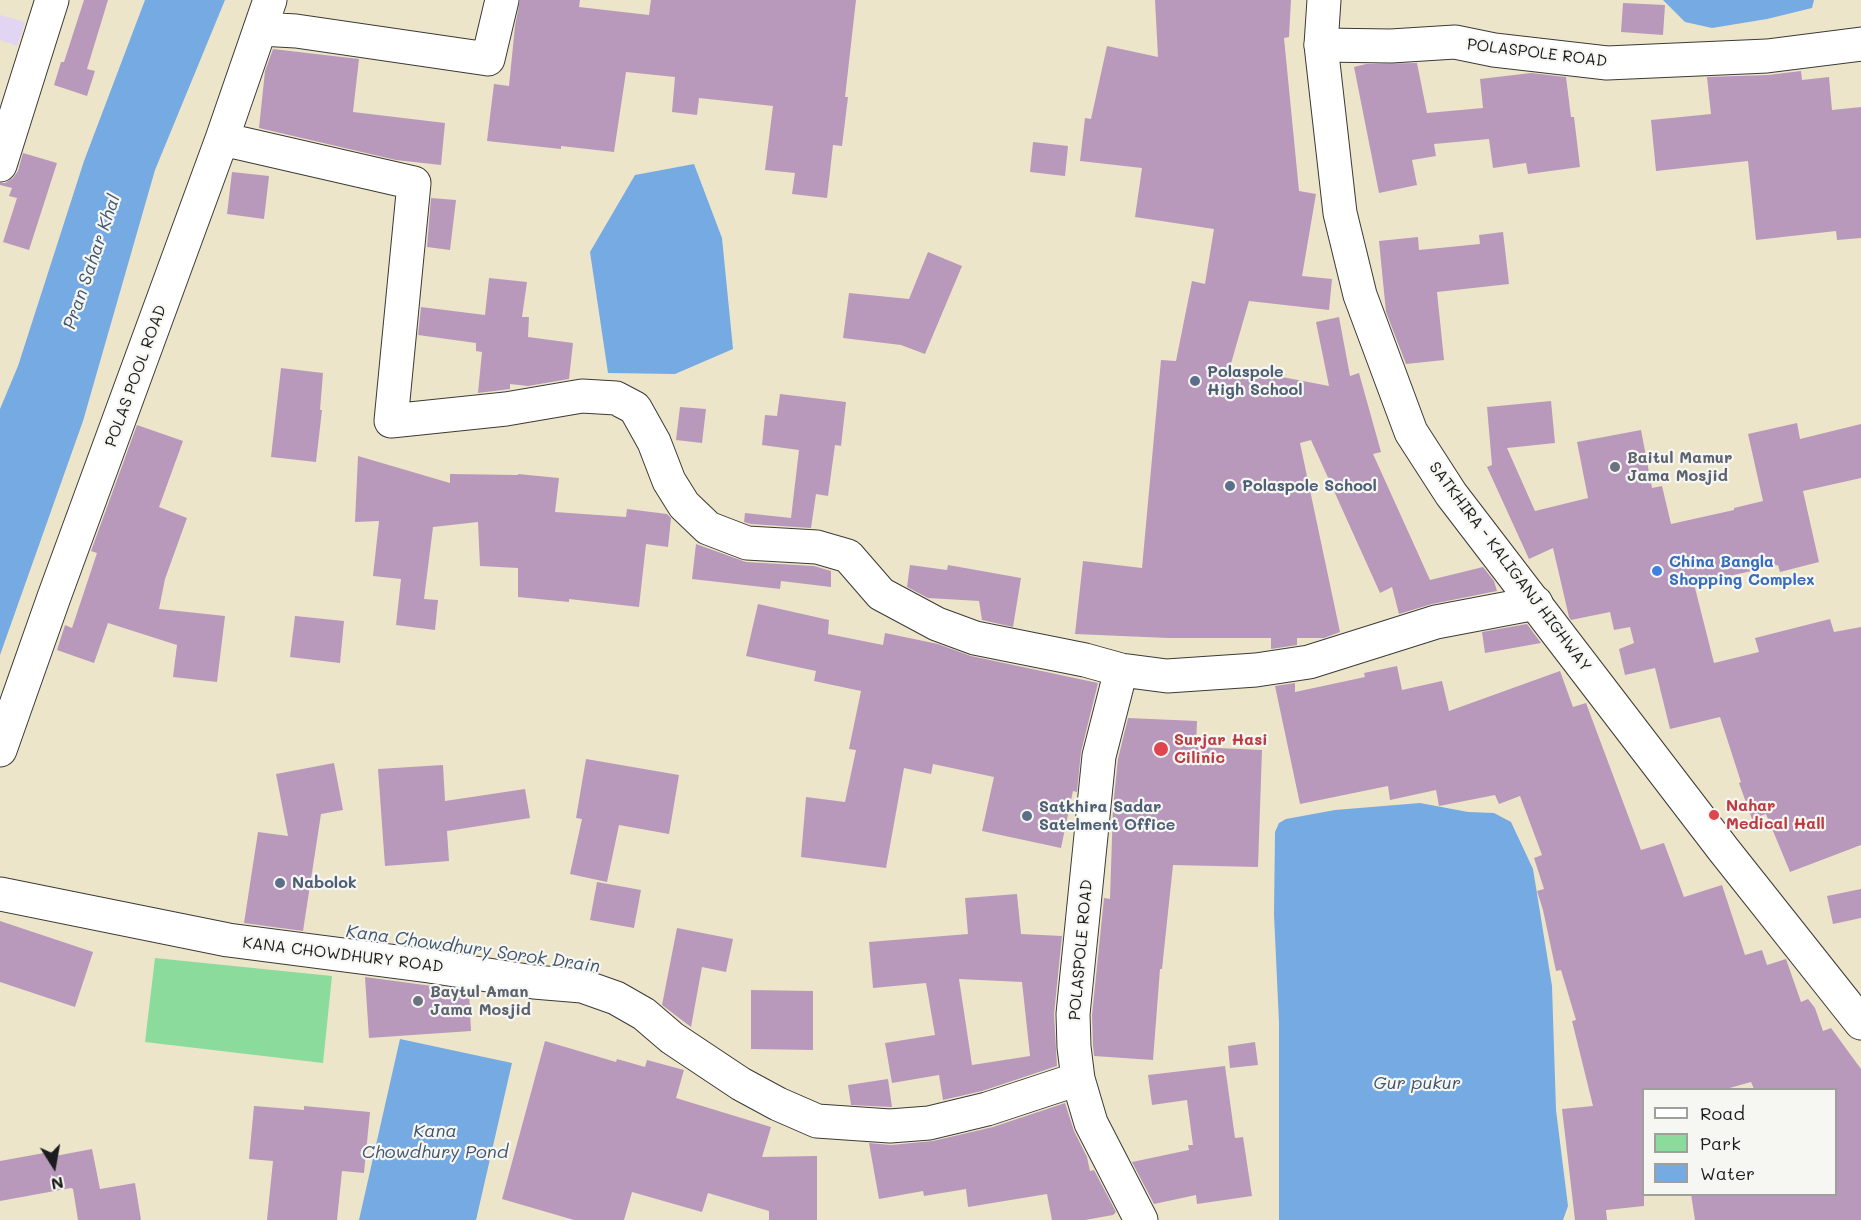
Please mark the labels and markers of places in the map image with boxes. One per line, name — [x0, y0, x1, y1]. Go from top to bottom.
place label: Polaspole High School — [1207, 362, 1303, 400]
marker: Polaspole High School — [1188, 374, 1202, 388]
place label: Baitul Mamur Jama Mosjid — [1627, 448, 1732, 486]
marker: Baitul Mamur Jama Mosjid — [1608, 460, 1622, 474]
place label: Polaspole School — [1242, 476, 1377, 496]
marker: Polaspole School — [1223, 479, 1237, 493]
place label: China Bangla Shopping Complex — [1669, 552, 1815, 590]
marker: China Bangla Shopping Complex — [1650, 564, 1664, 578]
place label: Surjar Hasi Cilinic — [1174, 730, 1268, 768]
marker: Surjar Hasi Cilinic — [1152, 740, 1170, 758]
place label: Nahar Medical Hall — [1726, 796, 1825, 834]
place label: Satkhira Sadar Satelment Office — [1039, 797, 1175, 835]
marker: Nahar Medical Hall — [1707, 808, 1721, 822]
marker: Satkhira Sadar Satelment Office — [1020, 809, 1034, 823]
place label: Nabolok — [292, 873, 357, 893]
marker: Nabolok — [273, 876, 287, 890]
place label: Baytul Aman Jama Mosjid — [430, 982, 531, 1020]
marker: Baytul Aman Jama Mosjid — [411, 994, 425, 1008]

